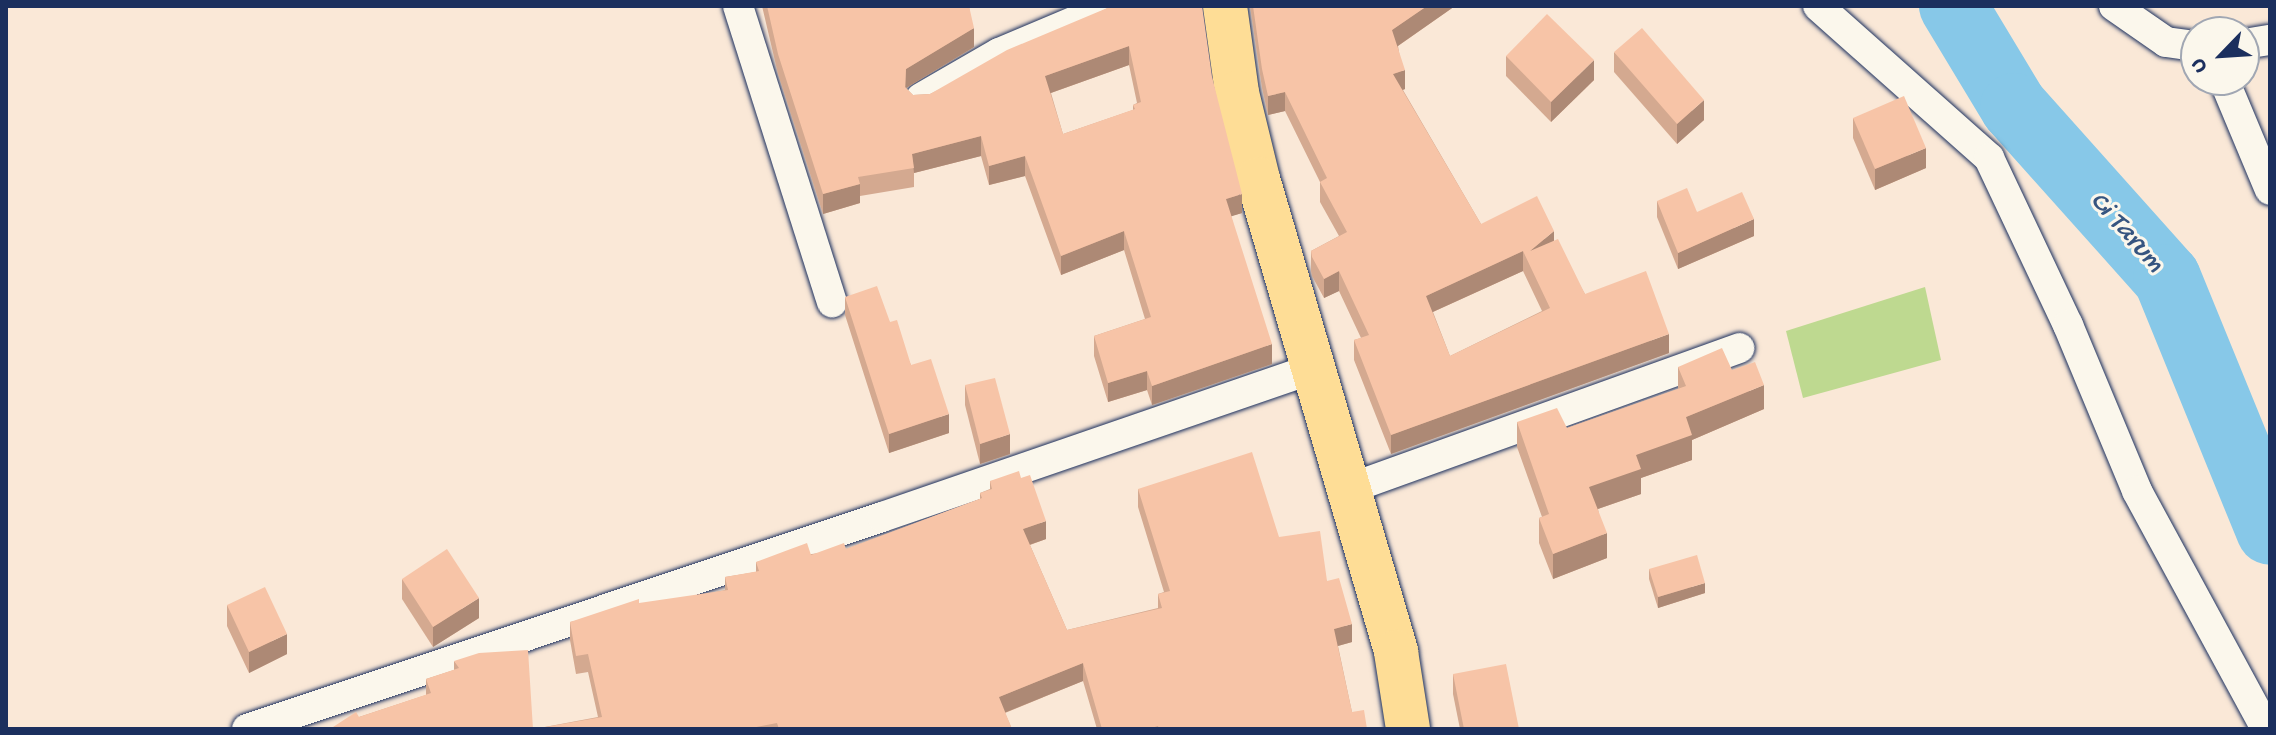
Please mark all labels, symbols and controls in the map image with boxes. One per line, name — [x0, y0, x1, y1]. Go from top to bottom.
north arrow — [2180, 16, 2260, 96]
text: U — [2186, 54, 2215, 77]
water label: Ci Tarum — [2081, 186, 2171, 280]

